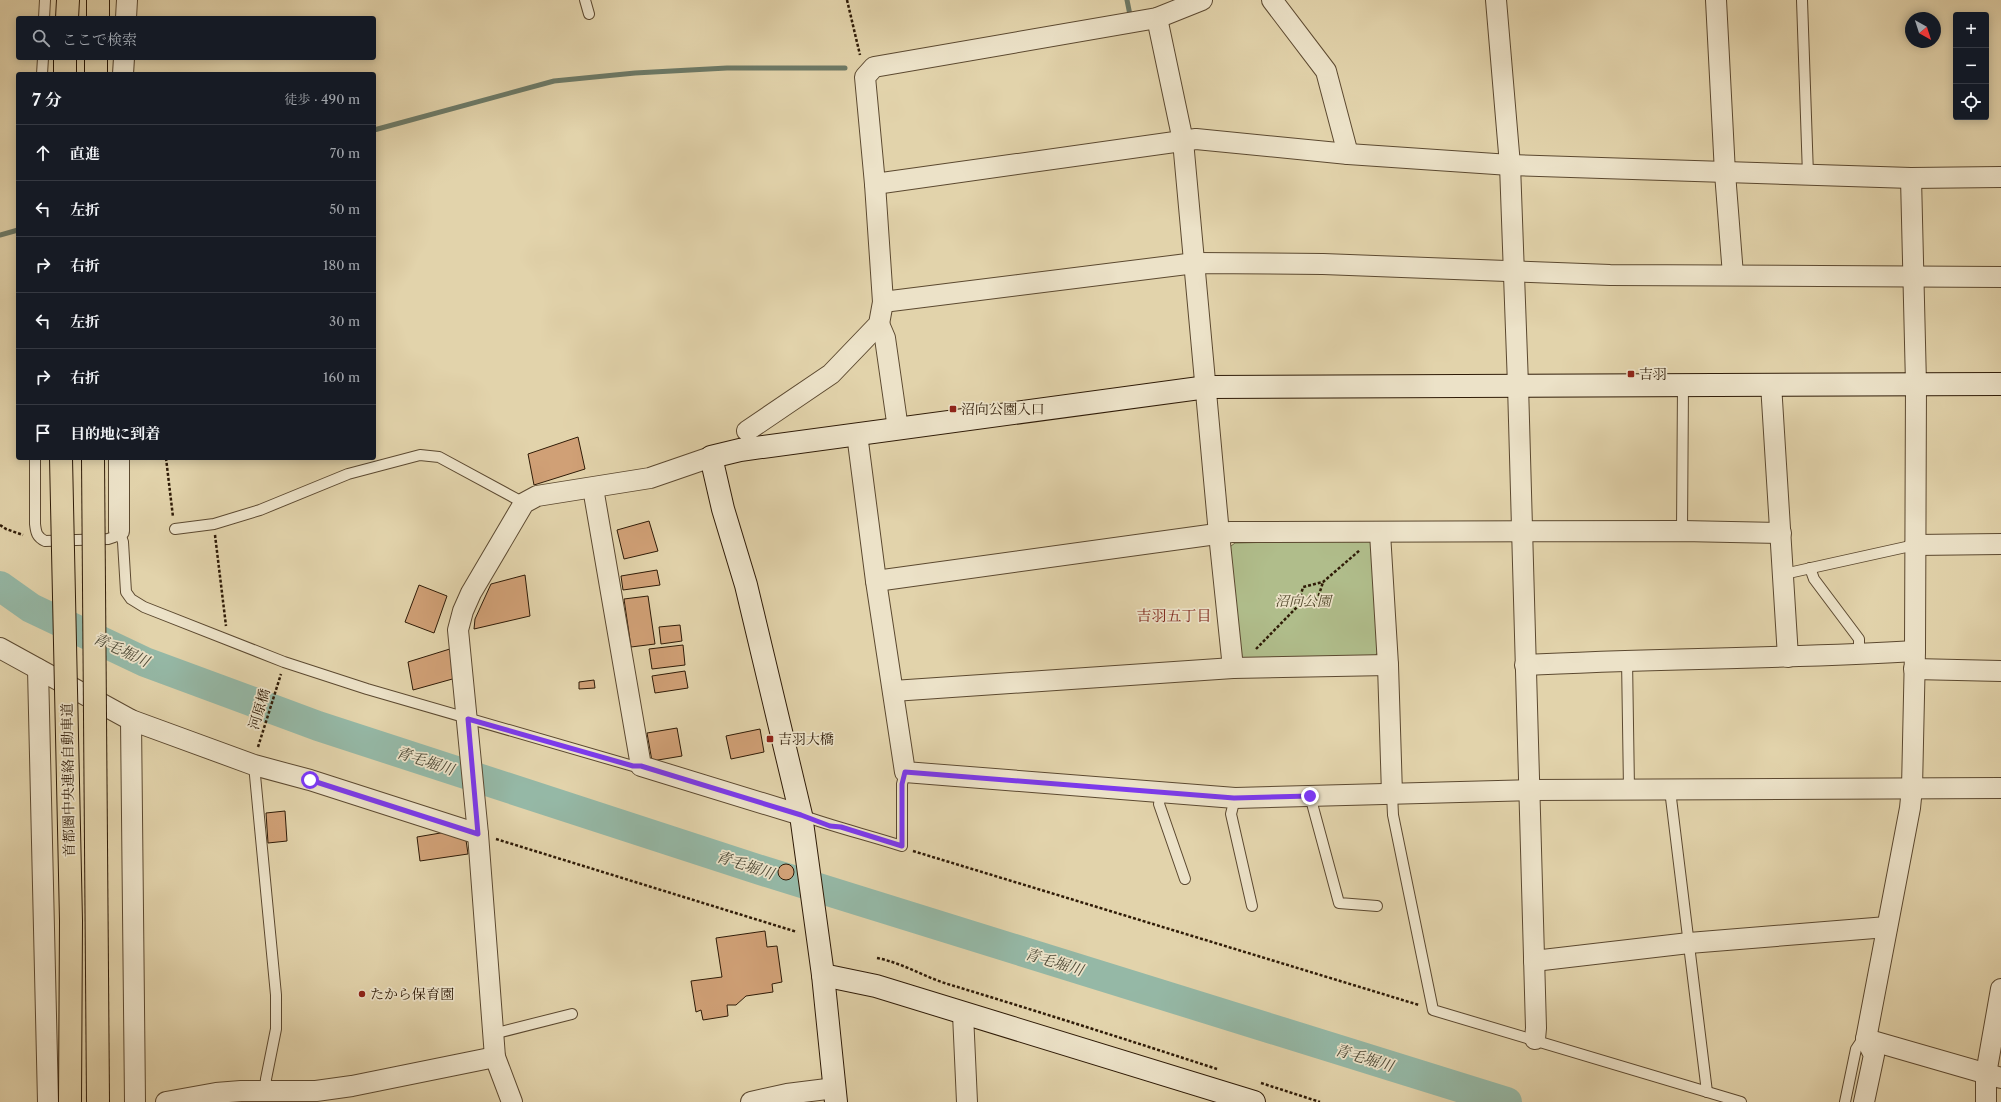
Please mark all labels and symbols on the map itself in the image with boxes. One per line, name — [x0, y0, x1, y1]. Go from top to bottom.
north arrow — [1905, 12, 1941, 48]
place label: 吉羽 — [1639, 365, 1667, 383]
marker: 吉羽 — [1626, 369, 1636, 379]
place label: 沼向公園入口 — [961, 400, 1045, 418]
marker: 沼向公園入口 — [948, 404, 958, 414]
park label: 沼向公園 — [1275, 592, 1333, 610]
district label: 吉羽五丁目 — [1136, 606, 1212, 625]
water label: 青毛堀川 — [90, 628, 154, 672]
street label: 河原橋 — [244, 686, 274, 732]
street label: 首都圏中央連絡自動車道 — [58, 703, 78, 857]
place label: 吉羽大橋 — [778, 730, 834, 748]
marker: 吉羽大橋 — [765, 734, 775, 744]
water label: 青毛堀川 — [394, 742, 459, 779]
route start — [301, 771, 319, 789]
route end — [1301, 787, 1319, 805]
water label: 青毛堀川 — [714, 846, 779, 883]
water label: 青毛堀川 — [1023, 944, 1088, 980]
place label: たから保育園 — [370, 985, 454, 1003]
marker: たから保育園 — [357, 989, 367, 999]
water label: 青毛堀川 — [1333, 1040, 1398, 1076]

